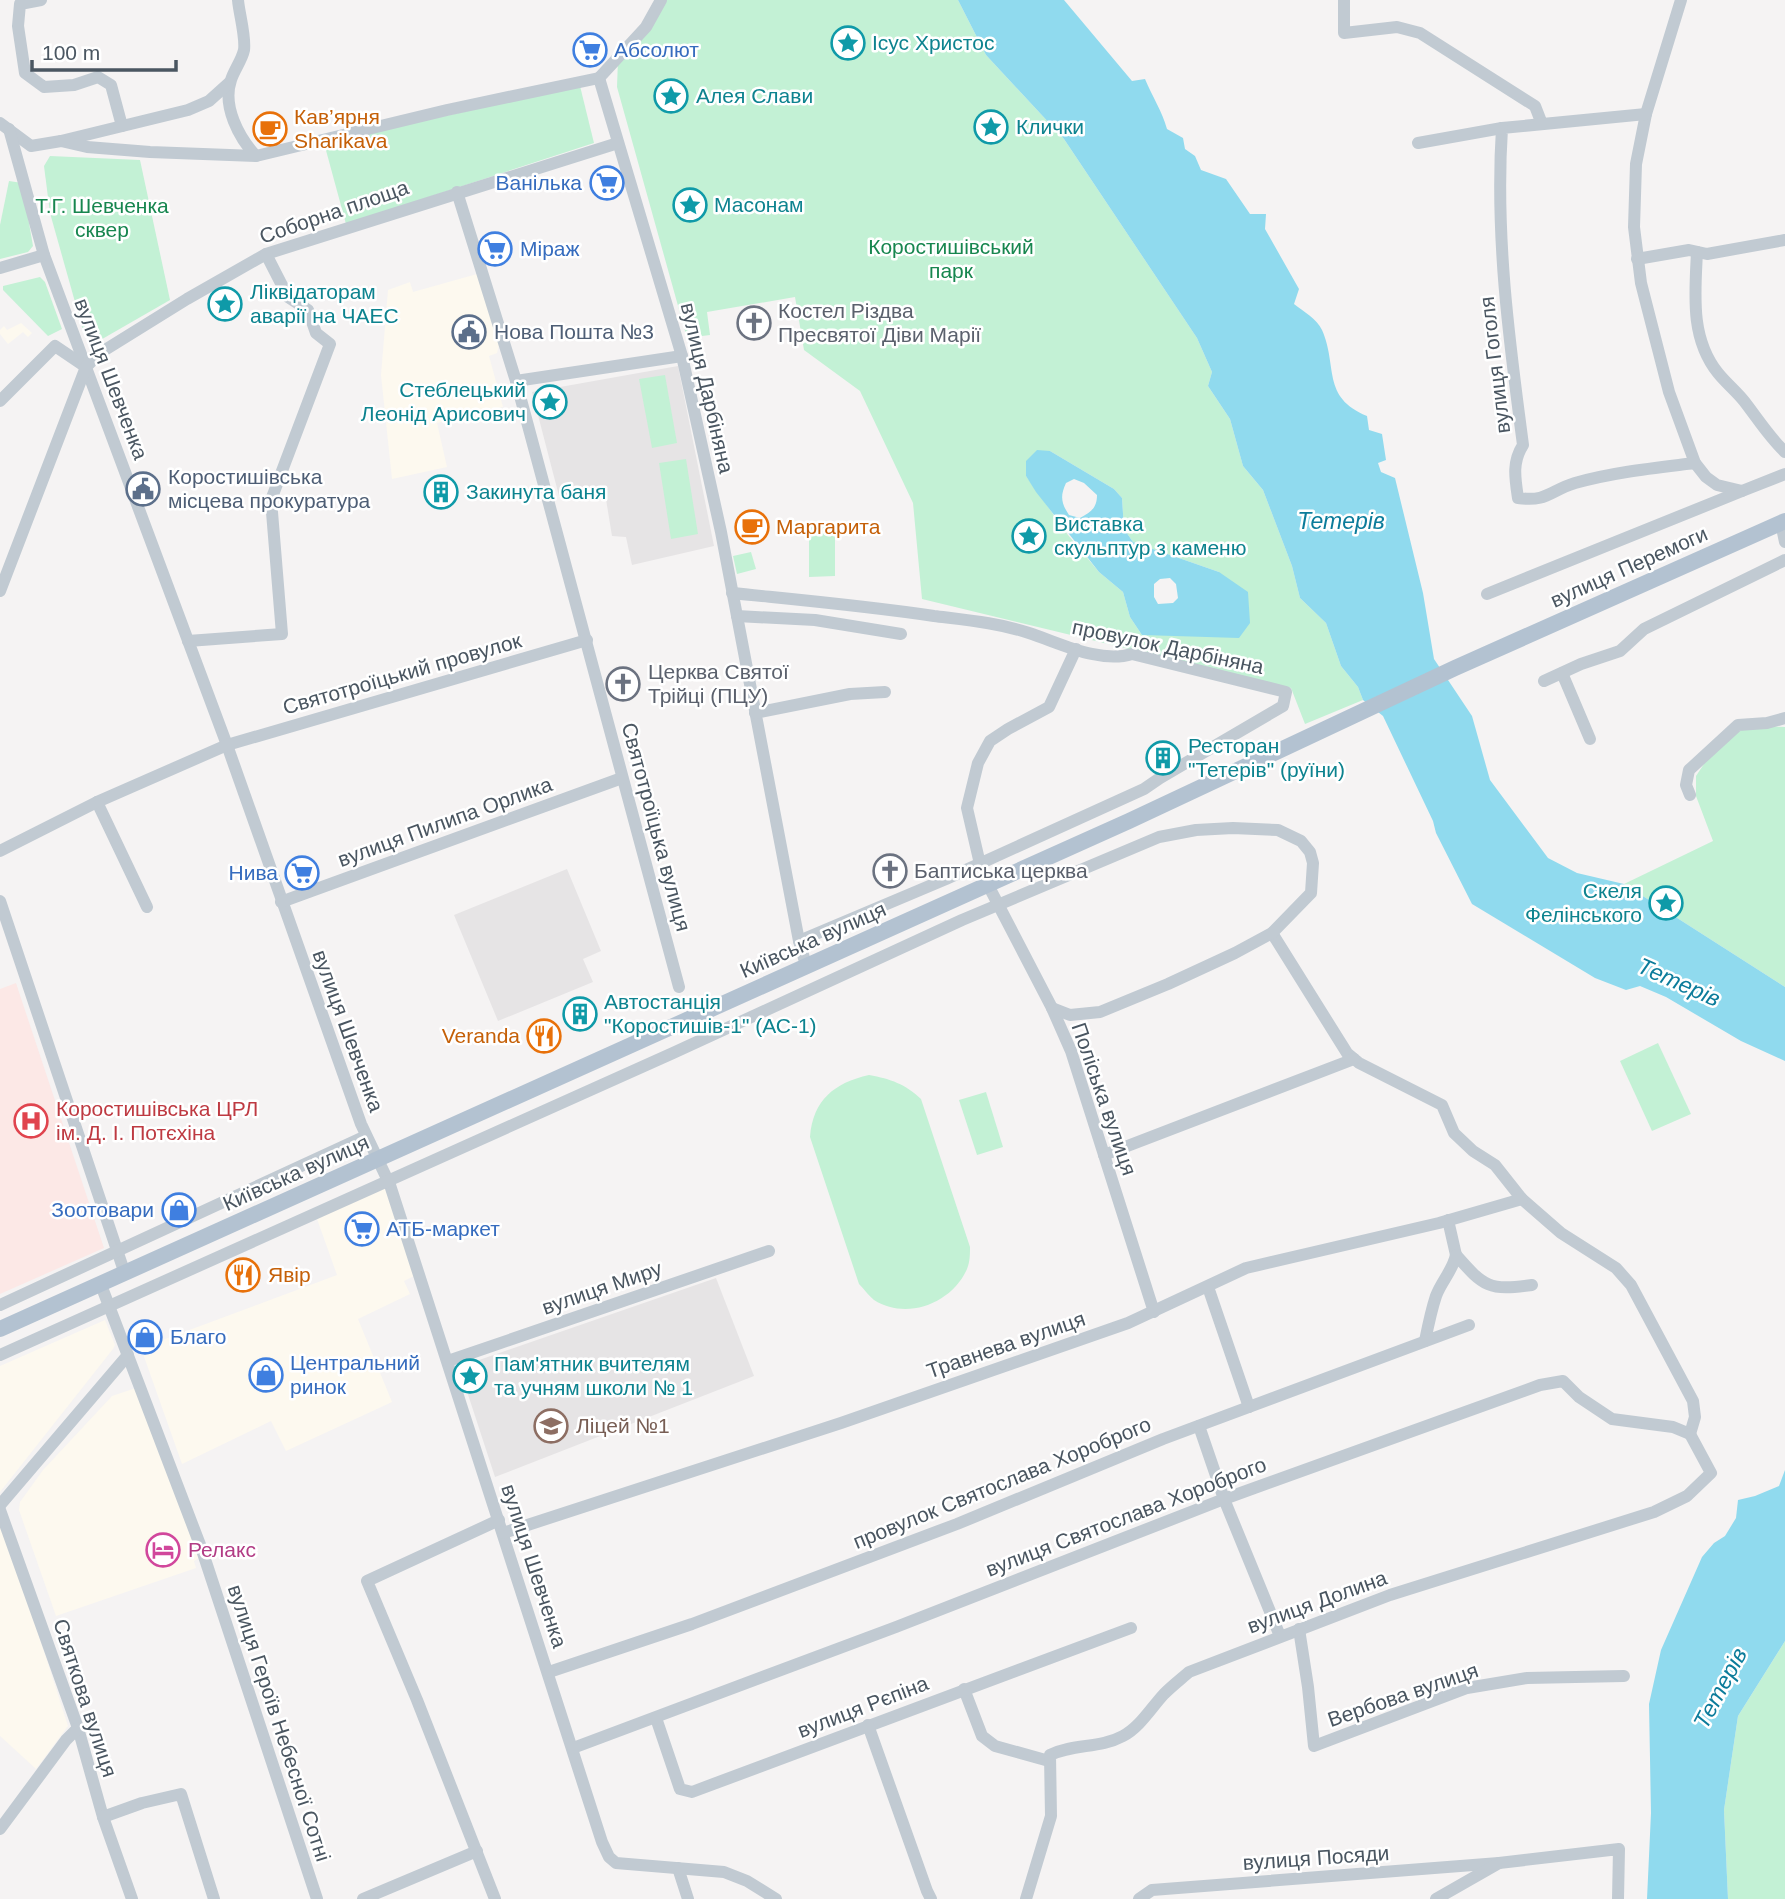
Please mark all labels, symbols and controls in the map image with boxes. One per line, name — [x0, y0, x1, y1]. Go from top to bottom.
place icon: Ісус Христос — [829, 24, 867, 62]
scale bar — [32, 28, 175, 72]
supermarket icon: Абсолют — [571, 31, 609, 69]
place label: Ісус Христос — [872, 31, 994, 54]
place label: Абсолют — [614, 38, 699, 61]
text: 100 m — [42, 41, 100, 64]
place icon: Алея Слави — [652, 77, 690, 115]
place label: Алея Слави — [696, 84, 813, 107]
place label: Кав’ярня Sharikava — [294, 105, 388, 152]
place icon: Клички — [972, 108, 1010, 146]
cafe icon: Кав’ярня Sharikava — [251, 110, 289, 148]
place label: Клички — [1016, 115, 1084, 138]
supermarket icon: Ванілька — [588, 164, 626, 202]
place label: Ванілька — [496, 171, 582, 194]
street label: Соборна площа — [256, 175, 412, 248]
place icon: Масонам — [671, 186, 709, 224]
place label: Масонам — [714, 193, 804, 216]
park label: Т.Г. Шевченка сквер — [35, 194, 169, 241]
supermarket icon: Міраж — [476, 230, 514, 268]
park label: Коростишівський парк — [868, 235, 1034, 282]
place label: Міраж — [520, 237, 580, 260]
place label: Ліквідаторам аварії на ЧАЕС — [250, 280, 399, 327]
place icon: Ліквідаторам аварії на ЧАЕС — [206, 285, 244, 323]
street label: вулиця Шевченка — [70, 295, 153, 463]
street label: вулиця Гоголя — [1475, 295, 1514, 435]
place label: Костел Різдва Пресвятої Діви Марії — [778, 299, 981, 346]
street label: вулиця Дарбіняна — [677, 300, 738, 476]
church icon: Костел Різдва Пресвятої Діви Марії — [735, 304, 773, 342]
public building icon: Нова Пошта №3 — [450, 313, 488, 351]
place label: Нова Пошта №3 — [494, 320, 654, 343]
place label: Стеблецький Леонід Арисович — [361, 378, 526, 425]
place icon: Стеблецький Леонід Арисович — [531, 383, 569, 421]
place label: Коростишівська місцева прокуратура — [168, 465, 371, 512]
public building icon: Коростишівська місцева прокуратура — [124, 470, 162, 508]
building icon: Закинута баня — [422, 473, 460, 511]
place label: Закинута баня — [466, 480, 606, 503]
cafe icon: Маргарита — [733, 508, 771, 546]
water label: Тетерів — [1297, 508, 1385, 534]
place label: Виставка скульптур з каменю — [1054, 512, 1246, 559]
place label: Маргарита — [776, 515, 881, 538]
place icon: Виставка скульптур з каменю — [1010, 517, 1048, 555]
street label: вулиця Перемоги — [1547, 522, 1711, 612]
street label: провулок Дарбіняна — [1070, 615, 1266, 678]
street label: Святотроїцький провулок — [280, 628, 525, 719]
place label: Церква Святої Трійці (ПЦУ) — [648, 660, 789, 707]
church icon: Церква Святої Трійці (ПЦУ) — [604, 665, 642, 703]
street label: Святотроїцька вулиця — [618, 720, 695, 934]
place label: Ресторан "Тетерів" (руїни) — [1188, 734, 1345, 781]
building icon: Ресторан "Тетерів" (руїни) — [1144, 739, 1182, 777]
street label: вулиця Пилипа Орлика — [335, 772, 555, 871]
church icon: Баптиська церква — [871, 852, 909, 890]
supermarket icon: Нива — [283, 854, 321, 892]
place label: Баптиська церква — [914, 859, 1088, 882]
place label: Нива — [229, 861, 278, 884]
place label: Скеля Фелінського — [1525, 879, 1642, 926]
place icon: Скеля Фелінського — [1647, 884, 1685, 922]
street label: Київська вулиця — [736, 897, 889, 982]
street label: вулиця Шевченка — [308, 947, 389, 1115]
water label: Тетерів — [1634, 952, 1724, 1012]
place label: Автостанція "Коростишів-1" (АС-1) — [604, 990, 817, 1037]
building icon: Автостанція "Коростишів-1" (АС-1) — [561, 995, 599, 1033]
restaurant icon: Veranda — [525, 1017, 563, 1055]
street label: Поліська вулиця — [1068, 1019, 1141, 1178]
place label: Veranda — [442, 1024, 520, 1047]
place label: Коростишівська ЦРЛ ім. Д. І. Потєхіна — [56, 1097, 258, 1144]
hospital icon: Коростишівська ЦРЛ ім. Д. І. Потєхіна — [12, 1102, 50, 1140]
street label: Київська вулиця — [219, 1130, 372, 1215]
shop icon: Зоотовари — [160, 1191, 198, 1229]
place label: Зоотовари — [51, 1198, 154, 1221]
supermarket icon: АТБ-маркет — [343, 1210, 381, 1248]
place label: АТБ-маркет — [386, 1217, 500, 1240]
restaurant icon: Явір — [224, 1256, 262, 1294]
street label: вулиця Миру — [539, 1256, 665, 1319]
place label: Явір — [268, 1263, 311, 1286]
street label: Травнева вулиця — [924, 1307, 1088, 1382]
shop icon: Благо — [126, 1318, 164, 1356]
place label: Благо — [170, 1325, 226, 1348]
place label: Центральний ринок — [290, 1351, 420, 1398]
place label: Пам'ятник вчителям та учням школи № 1 — [494, 1352, 693, 1399]
shop icon: Центральний ринок — [247, 1356, 285, 1394]
place icon: Пам'ятник вчителям та учням школи № 1 — [451, 1357, 489, 1395]
school or university icon: Ліцей №1 — [532, 1407, 570, 1445]
street label: провулок Святослава Хороброго — [850, 1412, 1154, 1553]
place label: Ліцей №1 — [576, 1414, 670, 1437]
street label: вулиця Святослава Хороброго — [982, 1452, 1269, 1581]
street label: вулиця Шевченка — [497, 1481, 572, 1651]
hotel icon: Релакс — [144, 1531, 182, 1569]
place label: Релакс — [188, 1538, 256, 1561]
street label: вулиця Долина — [1244, 1565, 1390, 1637]
street label: вулиця Героїв Небесної Сотні — [224, 1582, 335, 1864]
street label: Святкова вулиця — [49, 1616, 122, 1780]
water label: Тетерів — [1688, 1643, 1752, 1733]
street label: Вербова вулиця — [1325, 1658, 1481, 1731]
street label: вулиця Рєпіна — [794, 1671, 932, 1742]
street label: вулиця Посяди — [1242, 1841, 1390, 1874]

